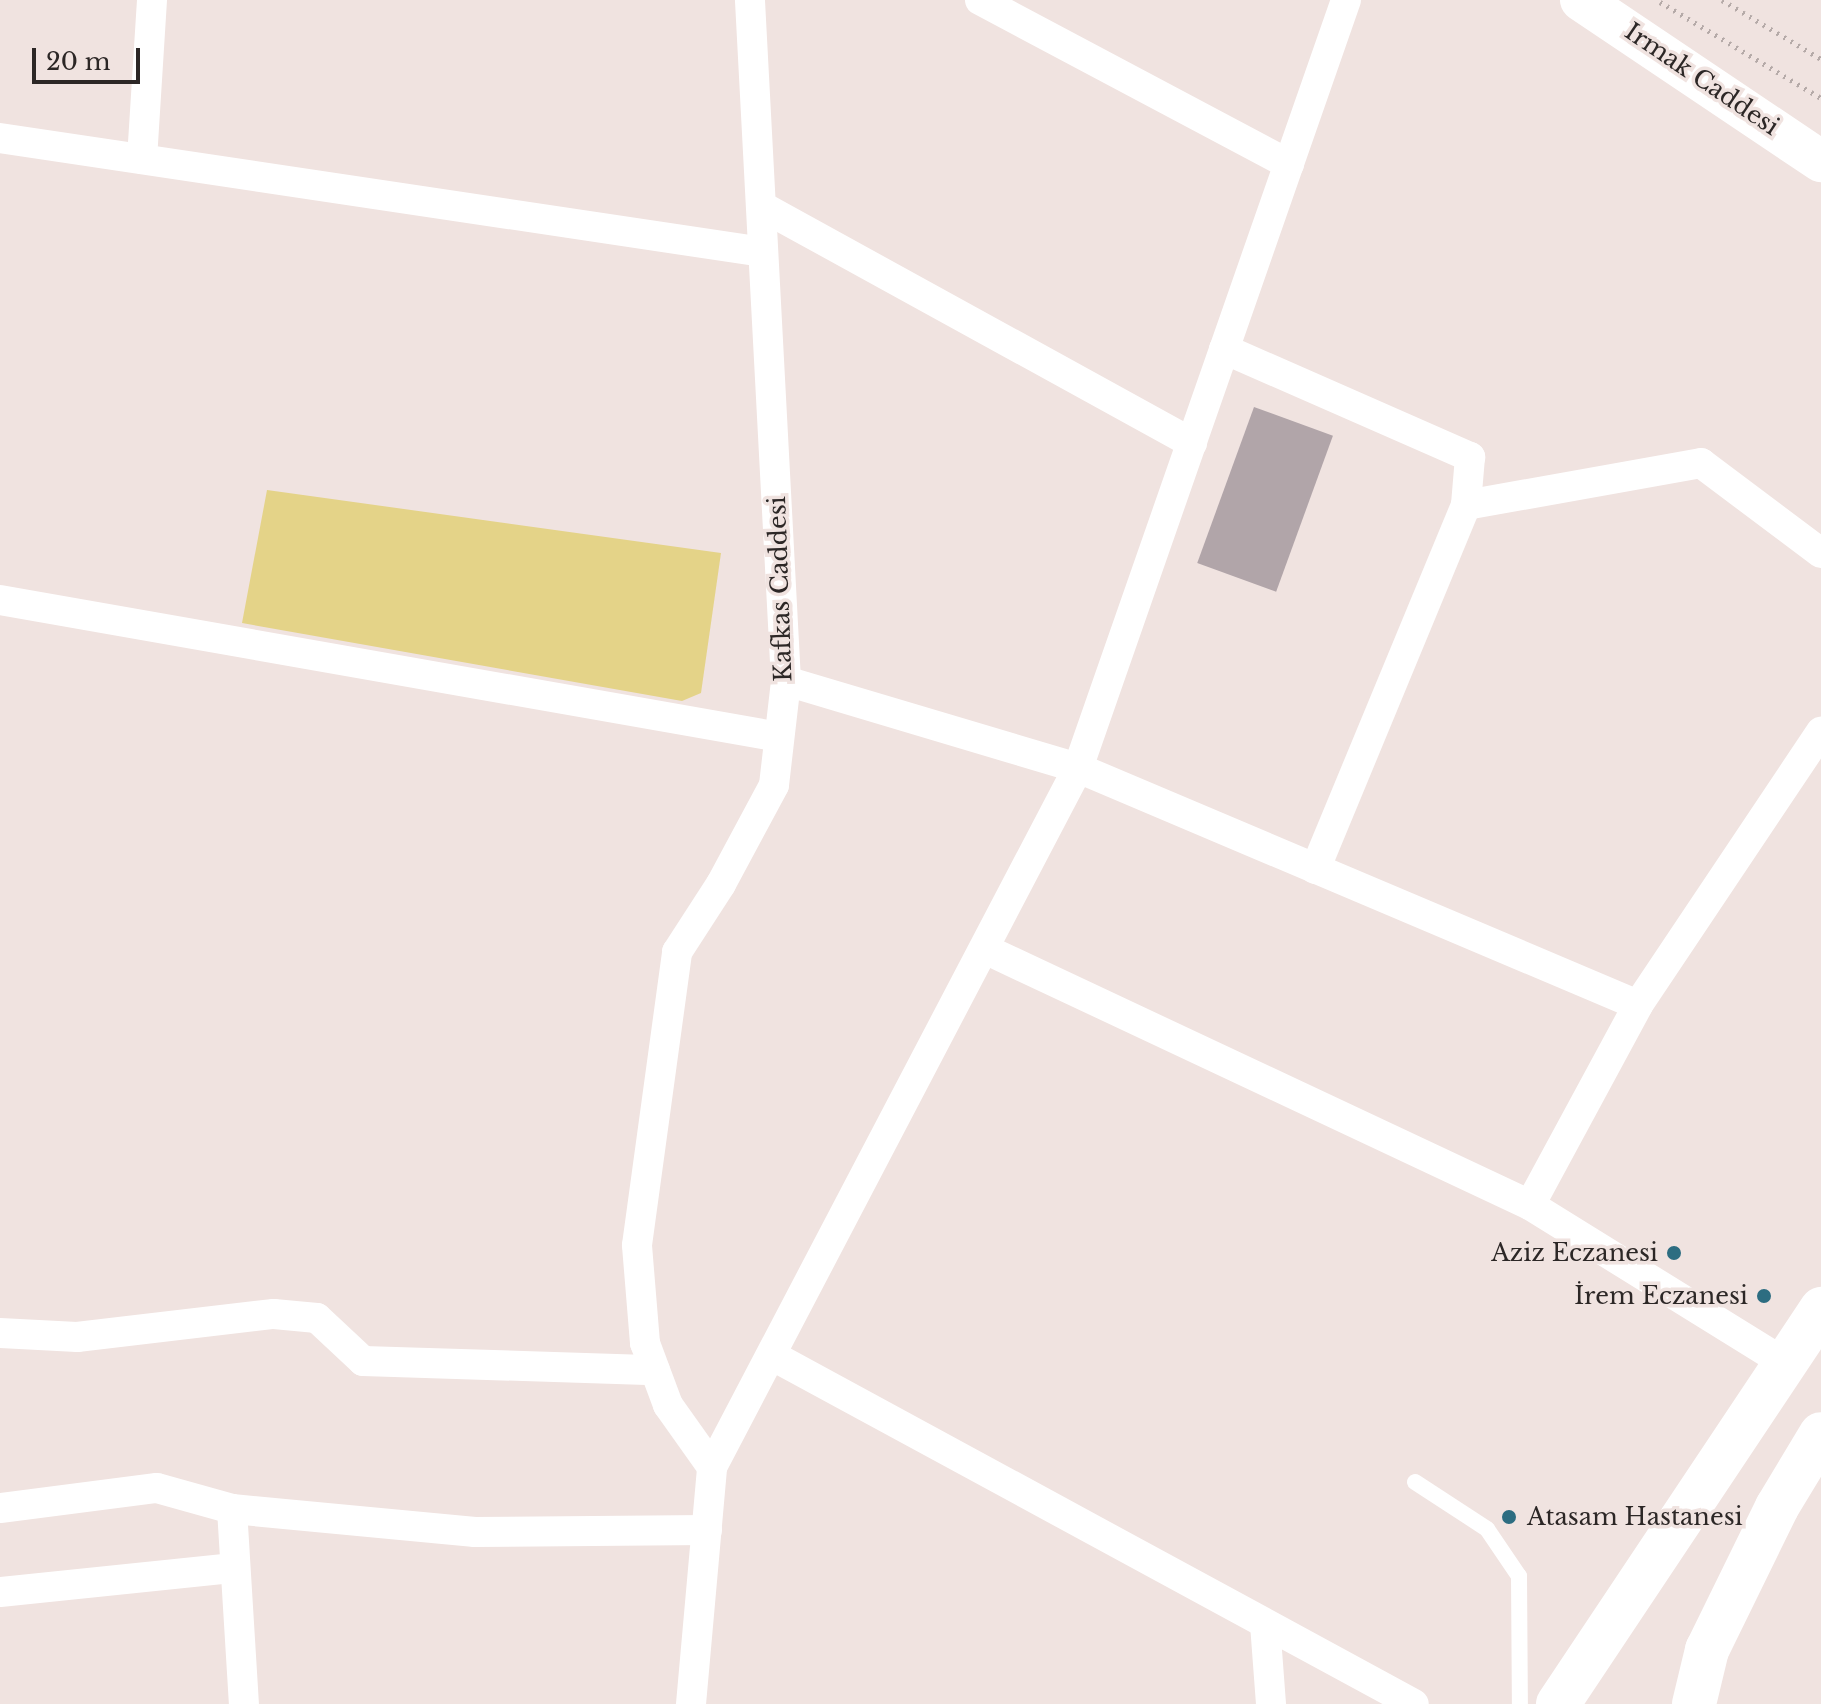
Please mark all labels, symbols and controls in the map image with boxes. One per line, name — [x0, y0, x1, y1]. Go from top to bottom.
street label: Irmak Caddesi — [1619, 17, 1785, 141]
scale bar — [36, 32, 144, 82]
text: 20 m — [46, 47, 111, 76]
street label: Kafkas Caddesi — [762, 496, 798, 682]
place label: Aziz Eczanesi — [1491, 1239, 1658, 1267]
marker: Aziz Eczanesi — [1665, 1244, 1683, 1262]
place label: İrem Eczanesi — [1574, 1282, 1748, 1310]
marker: İrem Eczanesi — [1755, 1287, 1773, 1305]
place label: Atasam Hastanesi — [1527, 1503, 1743, 1531]
marker: Atasam Hastanesi — [1498, 1506, 1520, 1528]

